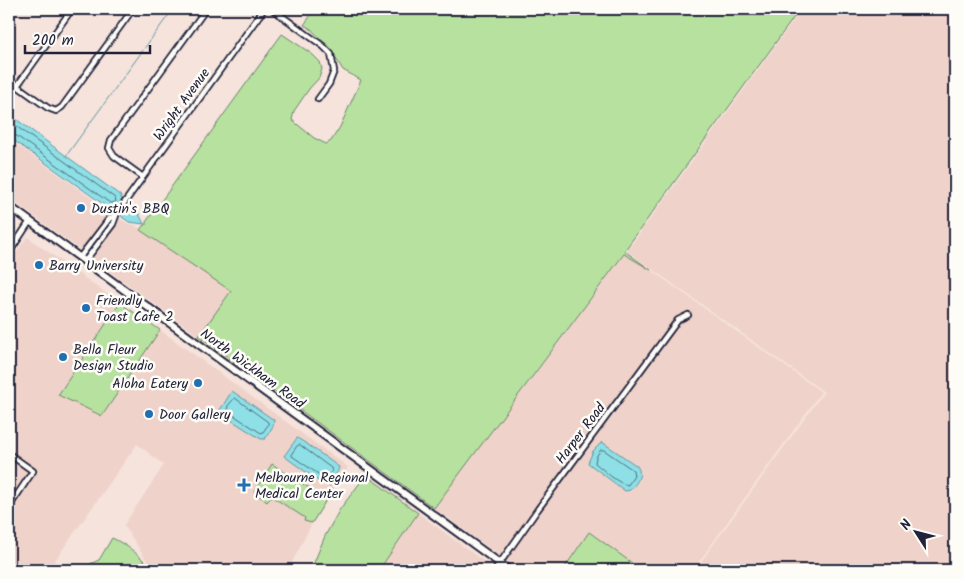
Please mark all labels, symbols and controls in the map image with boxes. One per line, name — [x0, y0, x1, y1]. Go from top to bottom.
scale bar — [25, 22, 150, 54]
text: 200 m — [32, 29, 74, 53]
street label: Wright Avenue — [148, 63, 216, 146]
place label: Dustin's BBQ — [91, 198, 169, 220]
marker: Dustin's BBQ — [75, 202, 87, 214]
place label: Barry University — [49, 255, 144, 277]
marker: Barry University — [33, 259, 45, 271]
place label: Friendly Toast Cafe 2 — [96, 290, 174, 328]
marker: Friendly Toast Cafe 2 — [80, 302, 92, 314]
street label: North Wickham Road — [195, 323, 310, 415]
place label: Bella Fleur Design Studio — [73, 339, 154, 377]
marker: Bella Fleur Design Studio — [57, 351, 69, 363]
place label: Aloha Eatery — [112, 373, 188, 395]
marker: Aloha Eatery — [192, 377, 204, 389]
street label: Harper Road — [550, 397, 612, 469]
place label: Door Gallery — [159, 404, 231, 426]
marker: Door Gallery — [143, 408, 155, 420]
place label: Melbourne Regional Medical Center — [255, 467, 369, 505]
marker: Melbourne Regional Medical Center — [237, 478, 251, 492]
north arrow — [892, 506, 942, 556]
text: N — [895, 515, 918, 535]

